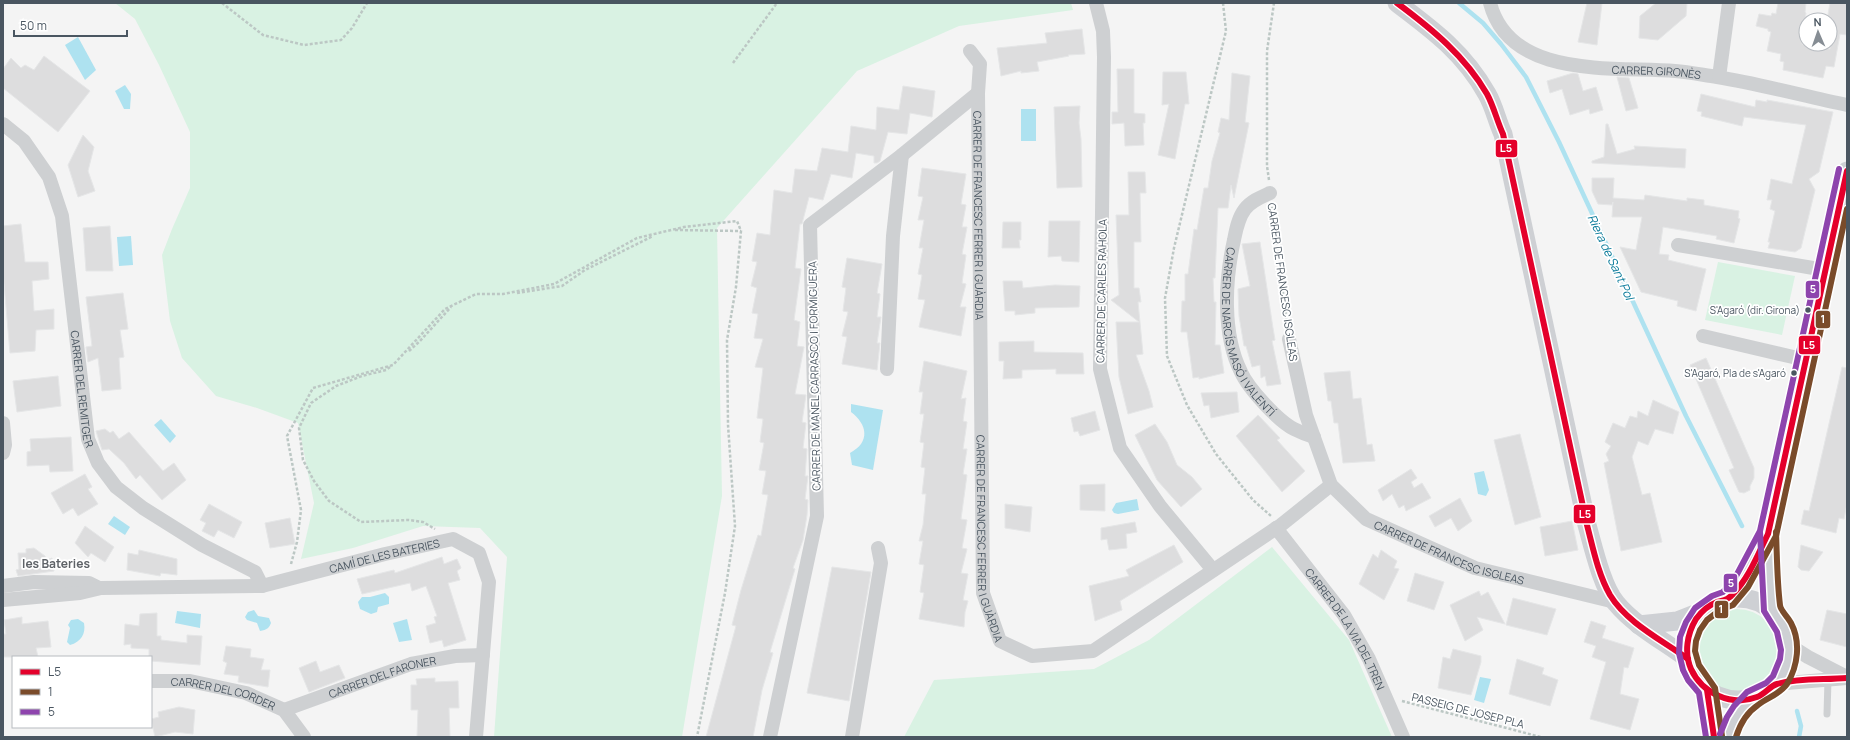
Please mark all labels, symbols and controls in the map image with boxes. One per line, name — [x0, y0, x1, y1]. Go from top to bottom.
scale bar — [14, 12, 127, 38]
north arrow — [1798, 12, 1838, 52]
text: N — [1813, 14, 1822, 29]
text: 50 m — [20, 17, 47, 34]
street label: CARRER GIRONÈS — [1611, 61, 1702, 82]
street label: CARRER DE FRANCESC FERRER I GUÀRDIA — [971, 111, 988, 320]
line badge: L5 — [1495, 139, 1518, 158]
text: L5 — [1500, 140, 1512, 155]
street label: CARRER DE FRANCESC ISGLEAS — [1264, 202, 1302, 362]
water label: Riera de Sant Pol — [1584, 211, 1639, 305]
street label: CARRER DE CARLES RAHOLA — [1092, 219, 1110, 363]
street label: CARRER DE NARCÍS MASÓ I VALENTÍ — [1219, 246, 1279, 419]
street label: CARRER DE MANEL CARRASCO I FORMIGUERA — [804, 261, 824, 491]
line badge: 5 — [1805, 280, 1820, 299]
text: 5 — [1810, 281, 1816, 296]
place label: S'Agaró (dir. Girona) — [1710, 303, 1800, 317]
marker: S'Agaró (dir. Girona) — [1803, 305, 1813, 315]
line badge: 1 — [1815, 310, 1831, 329]
text: 1 — [1821, 311, 1825, 326]
street label: CARRER DEL REMITGER — [68, 330, 98, 450]
line badge: L5 — [1798, 335, 1821, 355]
text: L5 — [1803, 337, 1815, 352]
place label: S'Agaró, Pla de s'Agaró — [1684, 366, 1786, 380]
marker: S'Agaró, Pla de s'Agaró — [1789, 368, 1799, 378]
street label: CARRER DE FRANCESC FERRER I GUÀRDIA — [974, 435, 1007, 644]
line badge: L5 — [1573, 504, 1596, 524]
text: L5 — [1579, 506, 1591, 521]
street label: CARRER DE FRANCESC ISGLEAS — [1372, 516, 1526, 587]
street label: CAMÍ DE LES BATERIES — [327, 535, 441, 576]
district label: les Bateries — [22, 555, 90, 572]
street label: CARRER DE LA VIA DEL TREN — [1302, 565, 1389, 692]
line badge: 5 — [1723, 573, 1738, 593]
text: 5 — [1728, 575, 1734, 590]
line badge: 1 — [1714, 600, 1729, 619]
text: 1 — [1719, 601, 1723, 616]
street label: CARRER DEL FARONER — [326, 652, 437, 701]
legend — [12, 656, 152, 728]
text: L5 — [48, 663, 61, 680]
street label: CARRER DEL CORDER — [171, 674, 278, 713]
text: 1 — [48, 683, 53, 700]
street label: PASSEIG DE JOSEP PLA — [1410, 689, 1526, 731]
text: 5 — [48, 703, 55, 720]

